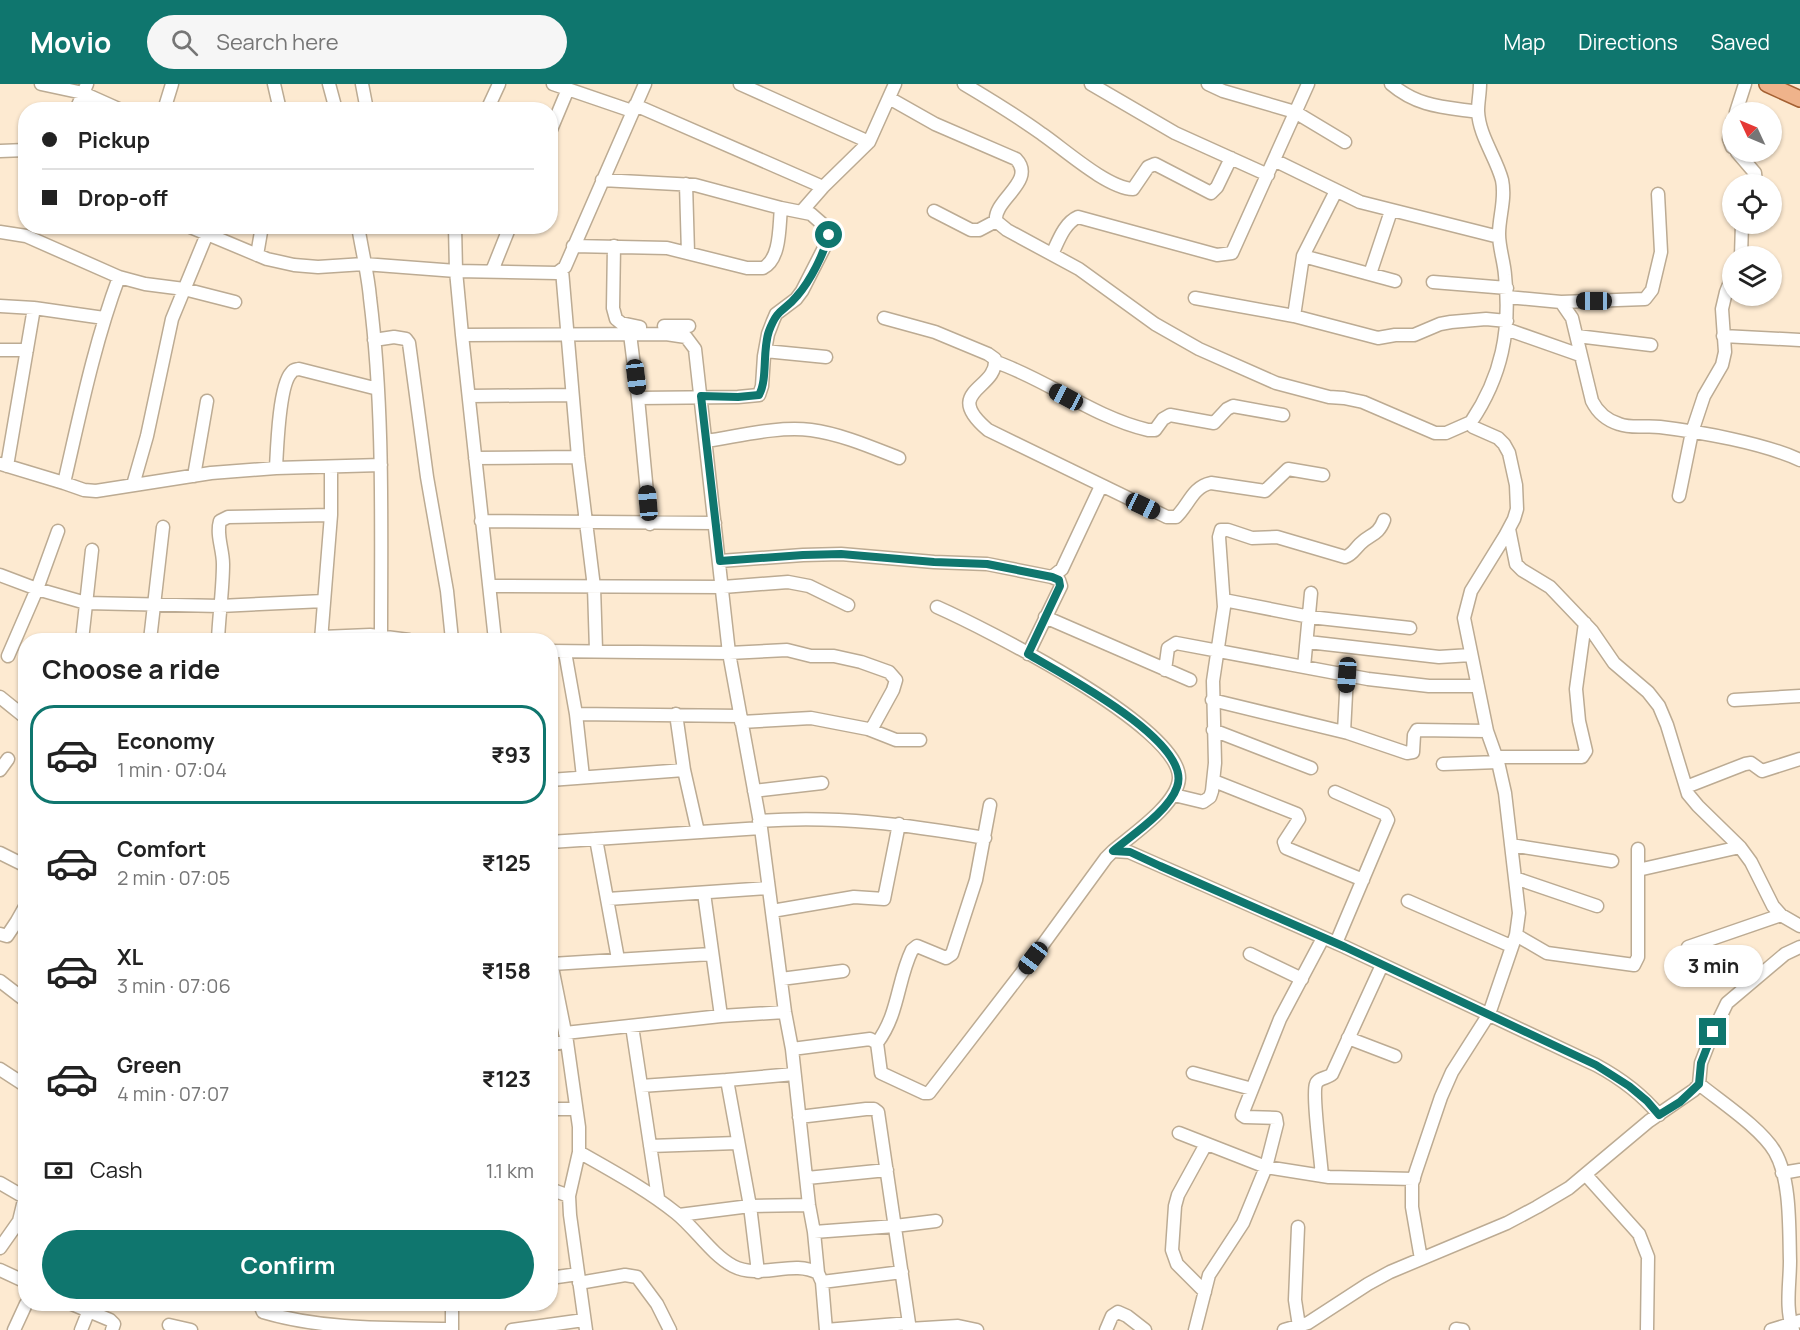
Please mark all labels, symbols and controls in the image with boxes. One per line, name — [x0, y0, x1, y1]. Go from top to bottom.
search box — [147, 15, 567, 69]
text: Movio — [30, 23, 111, 61]
icon: search — [168, 26, 201, 59]
text: Search here — [216, 27, 339, 57]
text: Map — [1504, 28, 1545, 56]
text: Directions — [1578, 28, 1678, 56]
text: Saved — [1711, 28, 1770, 56]
north arrow — [1722, 102, 1782, 162]
map controls — [1722, 102, 1782, 306]
text: Pickup — [78, 125, 150, 155]
button: locate — [1722, 174, 1782, 234]
text: Drop-off — [78, 183, 168, 213]
route start — [815, 221, 842, 248]
button: layers — [1722, 246, 1782, 306]
car — [1576, 292, 1612, 310]
car — [625, 358, 647, 396]
car — [1046, 381, 1086, 413]
car — [637, 484, 659, 522]
car — [1123, 490, 1163, 522]
text: Choose a ride — [42, 650, 220, 687]
car — [1337, 656, 1357, 694]
text: Economy — [117, 726, 215, 756]
icon: car — [45, 728, 99, 782]
text: ₹93 — [491, 740, 531, 770]
text: 1 min · 07:04 — [117, 756, 227, 783]
text: Comfort — [117, 834, 206, 864]
icon: car — [45, 836, 99, 890]
text: ₹125 — [482, 848, 531, 878]
text: 2 min · 07:05 — [117, 864, 230, 891]
car — [1015, 938, 1051, 978]
text: XL — [117, 942, 143, 972]
icon: car — [45, 944, 99, 998]
callout: 3 min — [1664, 945, 1762, 987]
text: 3 min — [1688, 952, 1739, 979]
text: ₹158 — [481, 956, 531, 986]
text: 3 min · 07:06 — [117, 972, 231, 999]
route end — [1699, 1018, 1726, 1045]
text: Green — [117, 1050, 182, 1080]
icon: car — [45, 1052, 99, 1106]
text: ₹123 — [482, 1064, 531, 1094]
text: 4 min · 07:07 — [117, 1080, 229, 1107]
icon: cash — [42, 1154, 75, 1187]
text: Cash — [90, 1155, 143, 1185]
text: 1.1 km — [486, 1157, 534, 1184]
button: Confirm — [42, 1230, 534, 1299]

